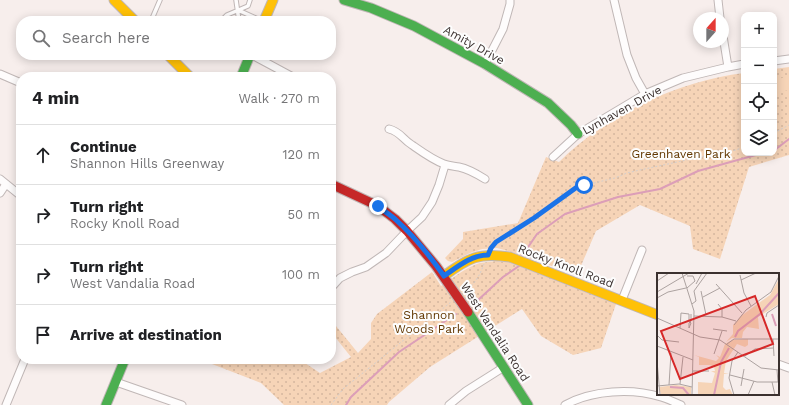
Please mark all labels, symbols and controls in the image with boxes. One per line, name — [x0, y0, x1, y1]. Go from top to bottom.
north arrow — [693, 12, 729, 48]
map controls — [741, 12, 777, 156]
button: + — [741, 12, 777, 48]
search box — [16, 16, 336, 60]
street label: Amity Drive — [441, 23, 507, 67]
icon: search — [30, 27, 52, 49]
text: Search here — [62, 29, 150, 47]
button: − — [741, 48, 777, 84]
street label: Lynhaven Drive — [580, 82, 664, 138]
button: locate — [741, 84, 777, 120]
text: 4 min — [32, 88, 79, 108]
text: Walk · 270 m — [239, 91, 320, 106]
button: layers — [741, 120, 777, 156]
text: Continue — [70, 138, 137, 156]
icon: ahead — [32, 144, 54, 166]
text: 120 m — [282, 147, 320, 162]
park label: Greenhaven Park — [631, 147, 731, 161]
text: Shannon Hills Greenway — [70, 156, 224, 171]
route start — [575, 176, 593, 194]
route end — [369, 197, 387, 215]
text: Turn right — [70, 198, 143, 216]
icon: right — [32, 204, 54, 226]
text: 50 m — [288, 207, 320, 222]
text: Rocky Knoll Road — [70, 216, 180, 231]
street label: Rocky Knoll Road — [516, 241, 616, 291]
text: Turn right — [70, 258, 143, 276]
icon: right — [32, 264, 54, 286]
text: 100 m — [282, 267, 320, 282]
inset map — [657, 273, 779, 395]
text: West Vandalia Road — [70, 276, 195, 291]
street label: West Vandalia Road — [458, 280, 532, 384]
park label: Shannon Woods Park — [394, 308, 464, 336]
icon: arrive — [32, 324, 54, 346]
text: Arrive at destination — [70, 326, 222, 344]

